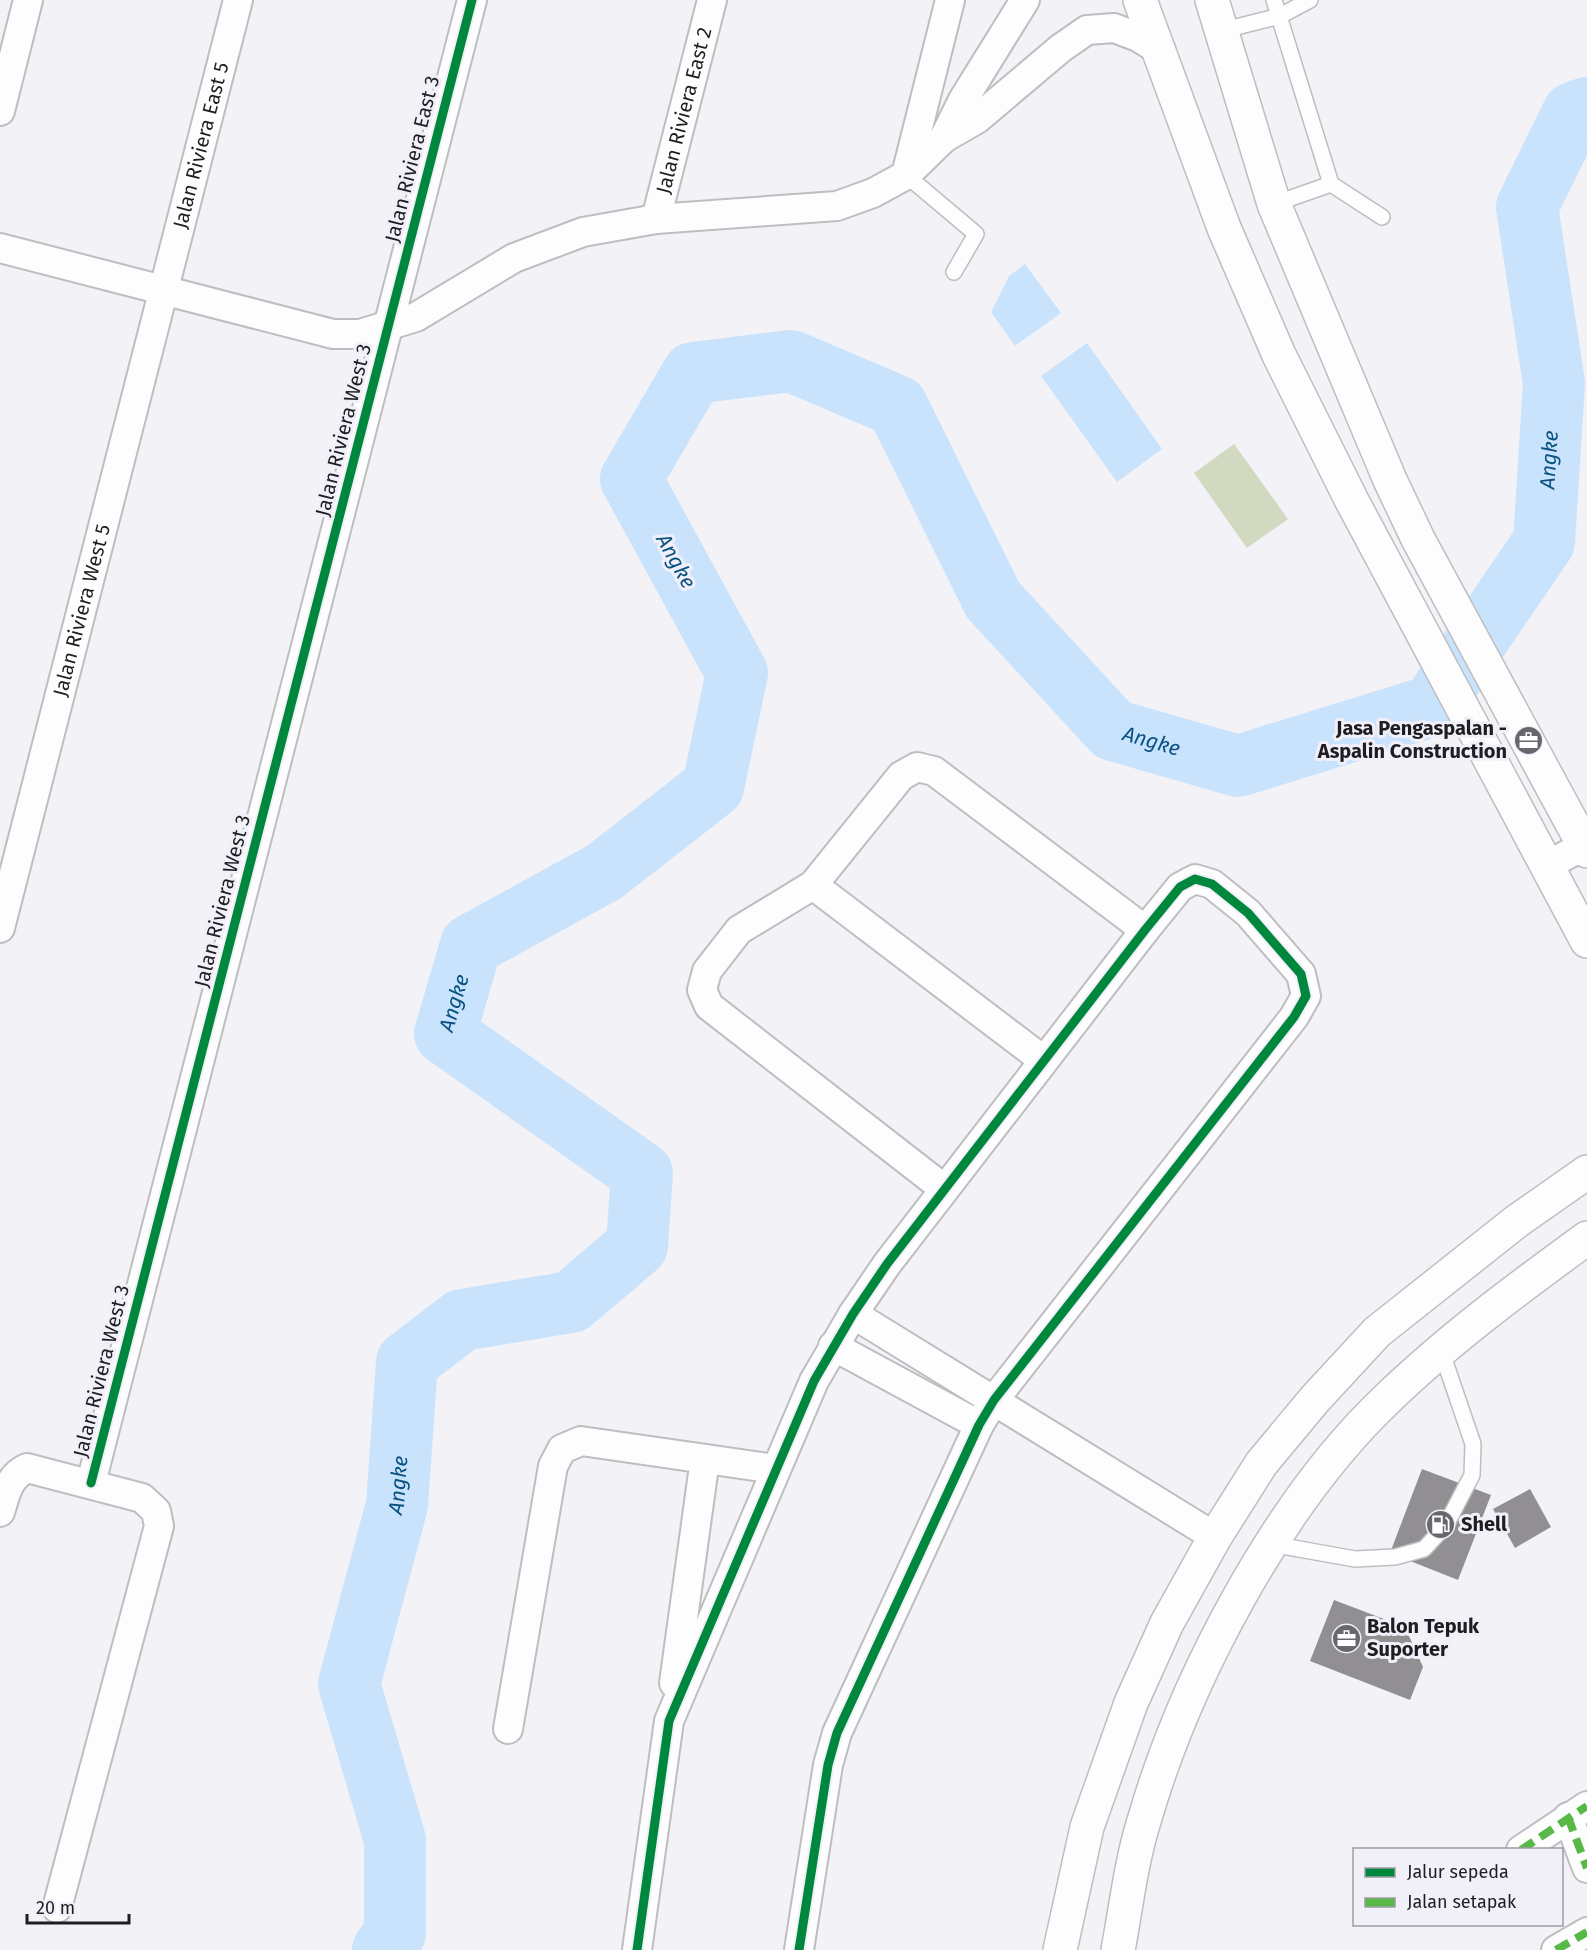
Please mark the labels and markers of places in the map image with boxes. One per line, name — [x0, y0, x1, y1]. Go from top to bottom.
place label: Jasa Pengaspalan - Aspalin Construction — [1317, 716, 1507, 763]
office icon: Jasa Pengaspalan - Aspalin Construction — [1512, 724, 1544, 756]
fuel station icon: Shell — [1424, 1508, 1456, 1540]
place label: Shell — [1461, 1512, 1507, 1536]
place label: Balon Tepuk Suporter — [1367, 1614, 1480, 1661]
office icon: Balon Tepuk Suporter — [1330, 1622, 1362, 1654]

